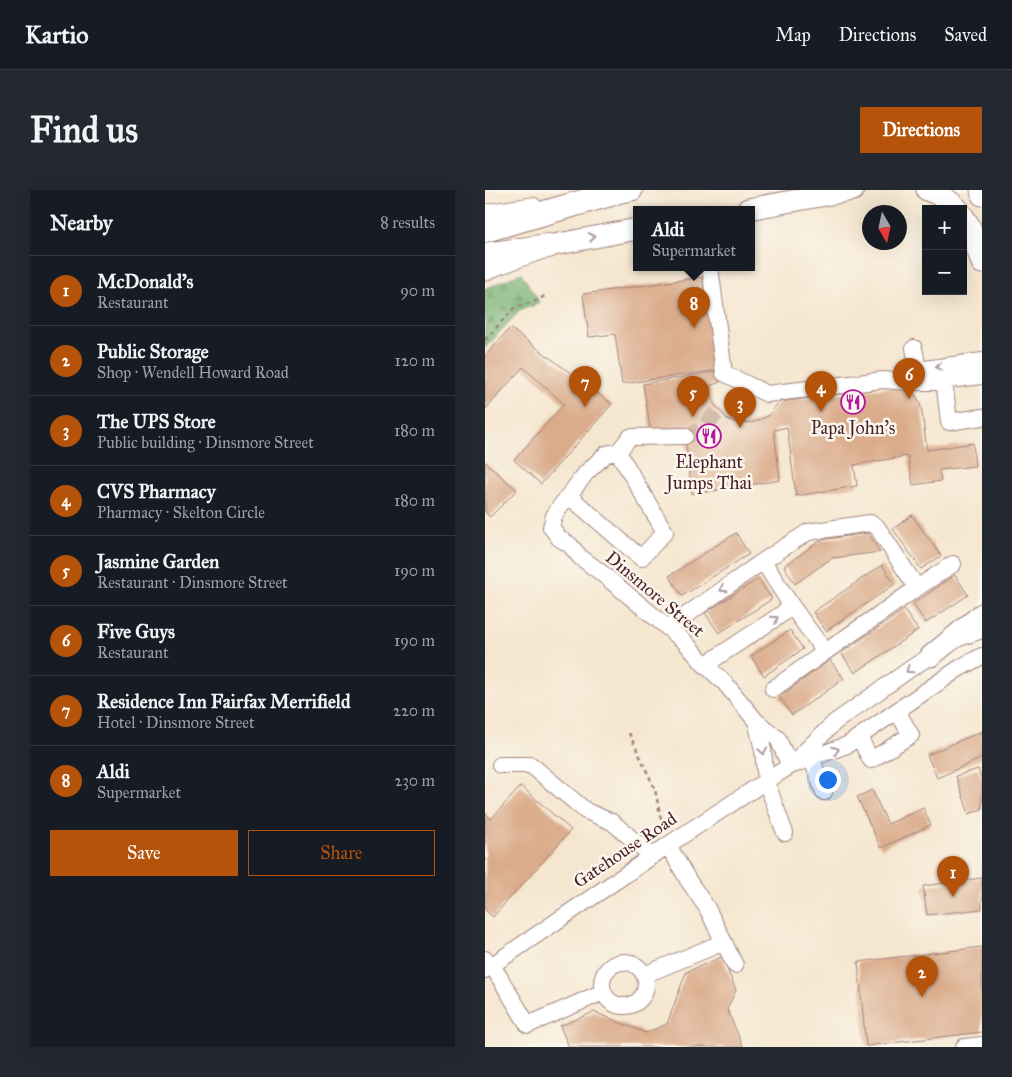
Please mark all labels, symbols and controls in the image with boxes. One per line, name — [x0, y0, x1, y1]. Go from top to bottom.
text: Kartio — [25, 20, 88, 50]
text: Map — [775, 24, 811, 46]
text: Directions — [839, 24, 916, 46]
text: Saved — [944, 24, 987, 46]
button: Directions — [860, 107, 982, 153]
text: Find us — [30, 109, 138, 152]
north arrow — [862, 205, 907, 250]
map controls — [922, 205, 967, 295]
button: + — [922, 205, 967, 250]
popup — [633, 206, 755, 271]
text: Nearby — [50, 210, 113, 236]
text: 8 results — [380, 213, 435, 232]
text: Aldi — [652, 218, 685, 241]
one-way arrow — [588, 233, 596, 243]
text: Supermarket — [652, 241, 736, 260]
button: − — [922, 250, 967, 295]
text: McDonald's — [97, 270, 193, 293]
text: 1 — [63, 281, 69, 300]
text: 90 m — [400, 281, 435, 300]
pin: 8 — [678, 287, 710, 328]
text: Restaurant — [97, 293, 169, 312]
text: Public Storage — [97, 340, 209, 363]
text: 2 — [62, 351, 70, 370]
text: 120 m — [395, 351, 435, 370]
pin: 6 — [893, 358, 925, 399]
one-way arrow — [935, 362, 943, 372]
text: Shop · Wendell Howard Road — [97, 363, 289, 382]
pin: 7 — [569, 366, 601, 407]
pin: 4 — [805, 371, 837, 412]
pin: 5 — [677, 376, 709, 417]
pin: 3 — [724, 387, 756, 428]
restaurant icon: Papa John's — [840, 389, 866, 415]
text: The UPS Store — [97, 410, 216, 433]
place label: Papa John's — [811, 417, 895, 440]
text: 3 — [63, 421, 69, 440]
text: 180 m — [394, 421, 435, 440]
restaurant icon: Elephant Jumps Thai — [696, 423, 722, 449]
text: Public building · Dinsmore Street — [97, 433, 314, 452]
place label: Elephant Jumps Thai — [664, 451, 752, 495]
text: CVS Pharmacy — [97, 480, 216, 503]
text: 4 — [62, 491, 70, 510]
text: 180 m — [394, 491, 435, 510]
text: Pharmacy · Skelton Circle — [97, 503, 265, 522]
street label: Dinsmore Street — [601, 546, 709, 642]
text: Jasmine Garden — [97, 550, 219, 573]
text: 5 — [62, 561, 70, 580]
text: 190 m — [394, 561, 435, 580]
text: Restaurant · Dinsmore Street — [97, 573, 288, 592]
one-way arrow — [719, 583, 729, 592]
one-way arrow — [769, 616, 778, 625]
text: Five Guys — [97, 620, 175, 643]
text: 6 — [62, 631, 70, 650]
text: 190 m — [394, 631, 435, 650]
text: Restaurant — [97, 643, 169, 662]
one-way arrow — [905, 664, 915, 673]
text: Residence Inn Fairfax Merrifield — [97, 690, 350, 713]
text: 7 — [62, 701, 70, 720]
text: 220 m — [393, 701, 435, 720]
text: Hotel · Dinsmore Street — [97, 713, 255, 732]
one-way arrow — [757, 746, 767, 755]
one-way arrow — [831, 746, 839, 756]
text: Aldi — [97, 760, 130, 783]
your location — [815, 767, 841, 793]
text: 8 — [62, 771, 70, 790]
text: 230 m — [395, 771, 435, 790]
text: Supermarket — [97, 783, 181, 802]
street label: Gatehouse Road — [569, 807, 681, 893]
button: Save — [50, 830, 238, 876]
button: Share — [248, 830, 435, 876]
pin: 1 — [937, 856, 969, 897]
pin: 2 — [906, 956, 938, 997]

